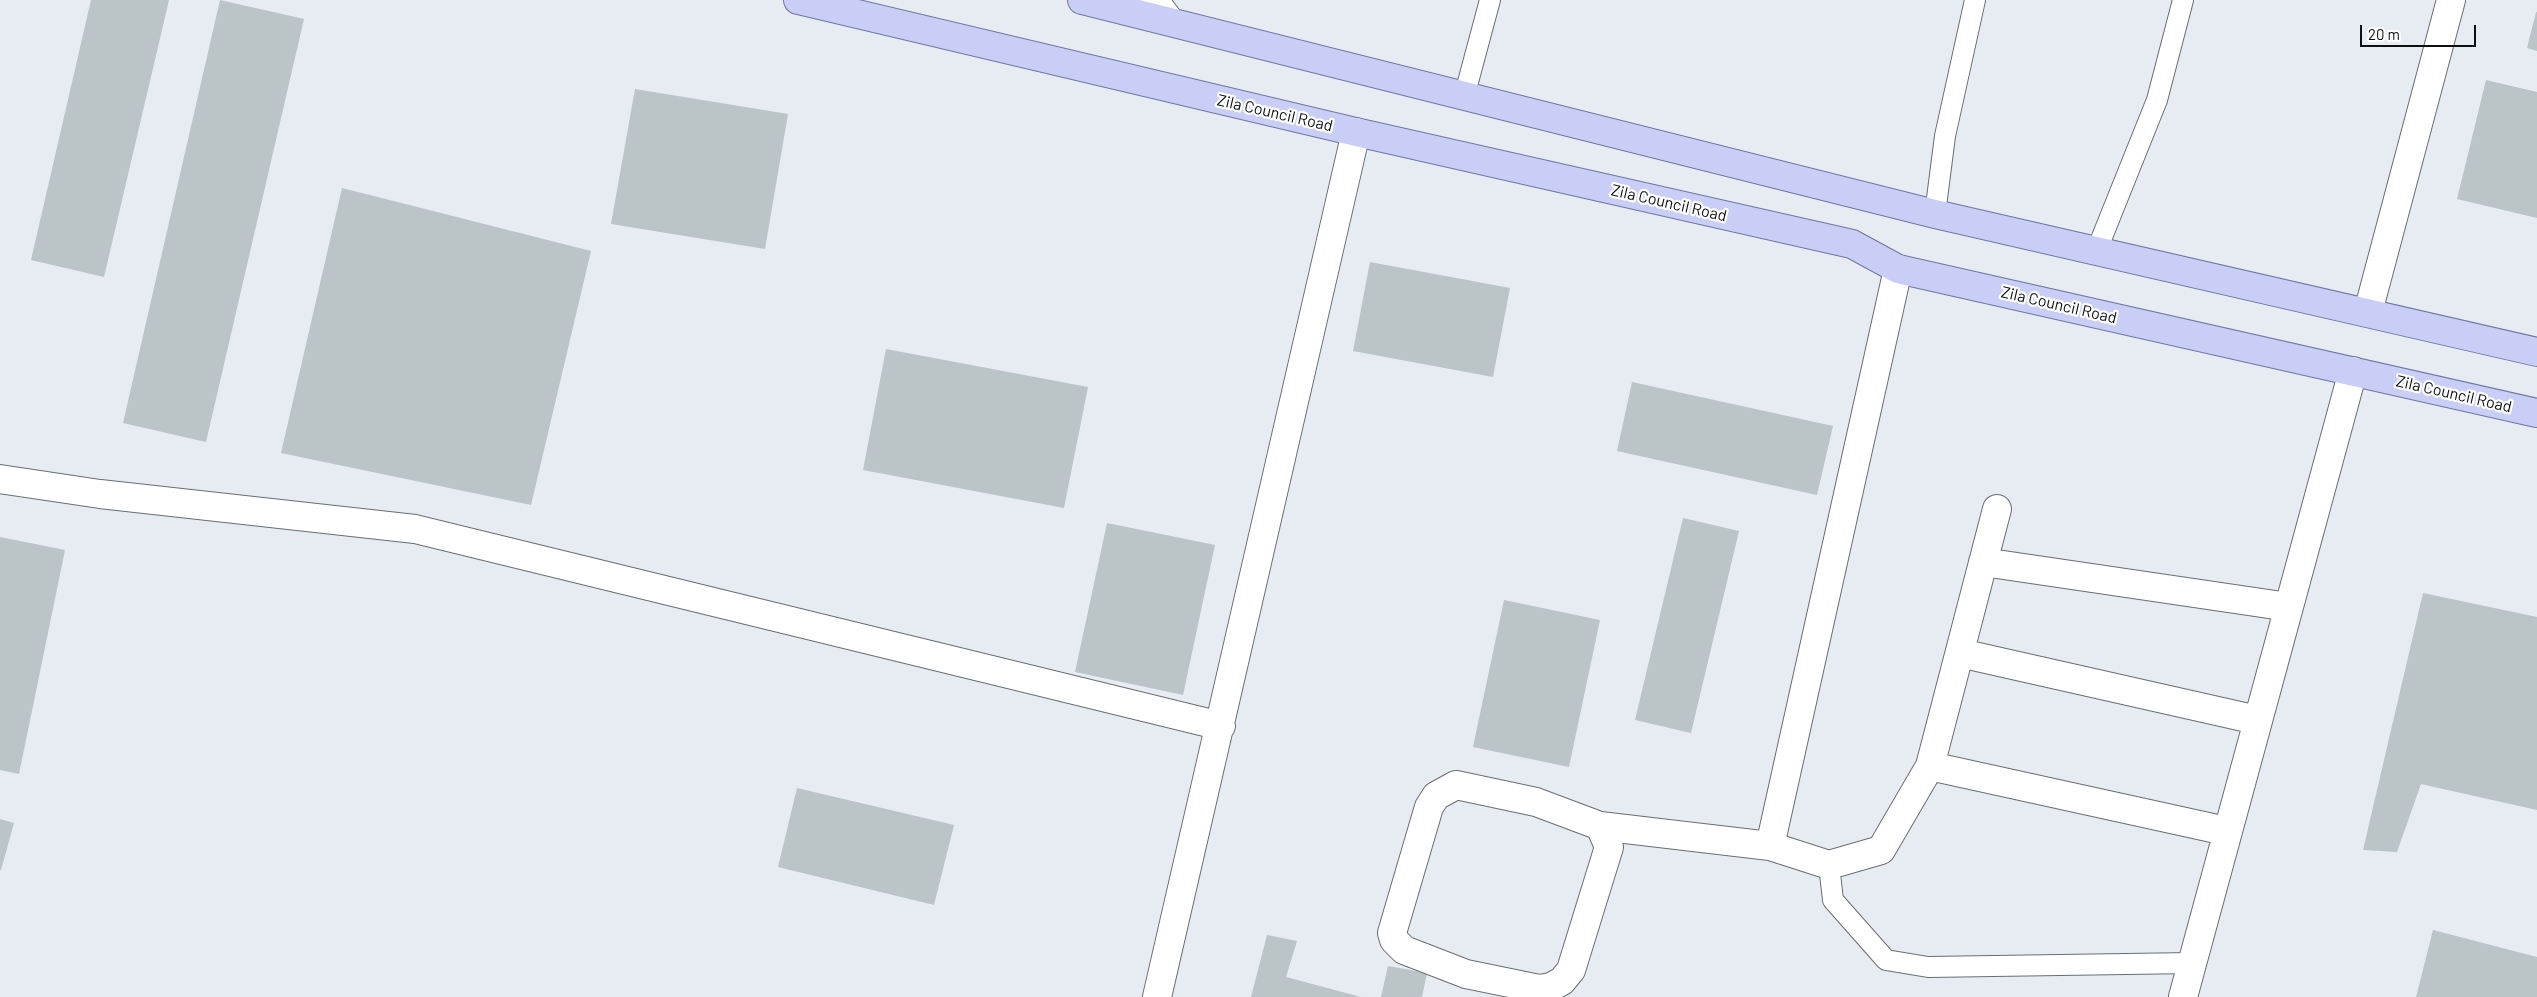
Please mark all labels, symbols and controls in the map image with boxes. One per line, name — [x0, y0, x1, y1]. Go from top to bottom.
scale bar — [2362, 15, 2478, 47]
text: 20 m — [2368, 25, 2400, 43]
street label: Zila Council Road — [1215, 90, 1335, 136]
street label: Zila Council Road — [1609, 180, 1729, 226]
street label: Zila Council Road — [1999, 282, 2119, 328]
street label: Zila Council Road — [2394, 371, 2514, 417]

